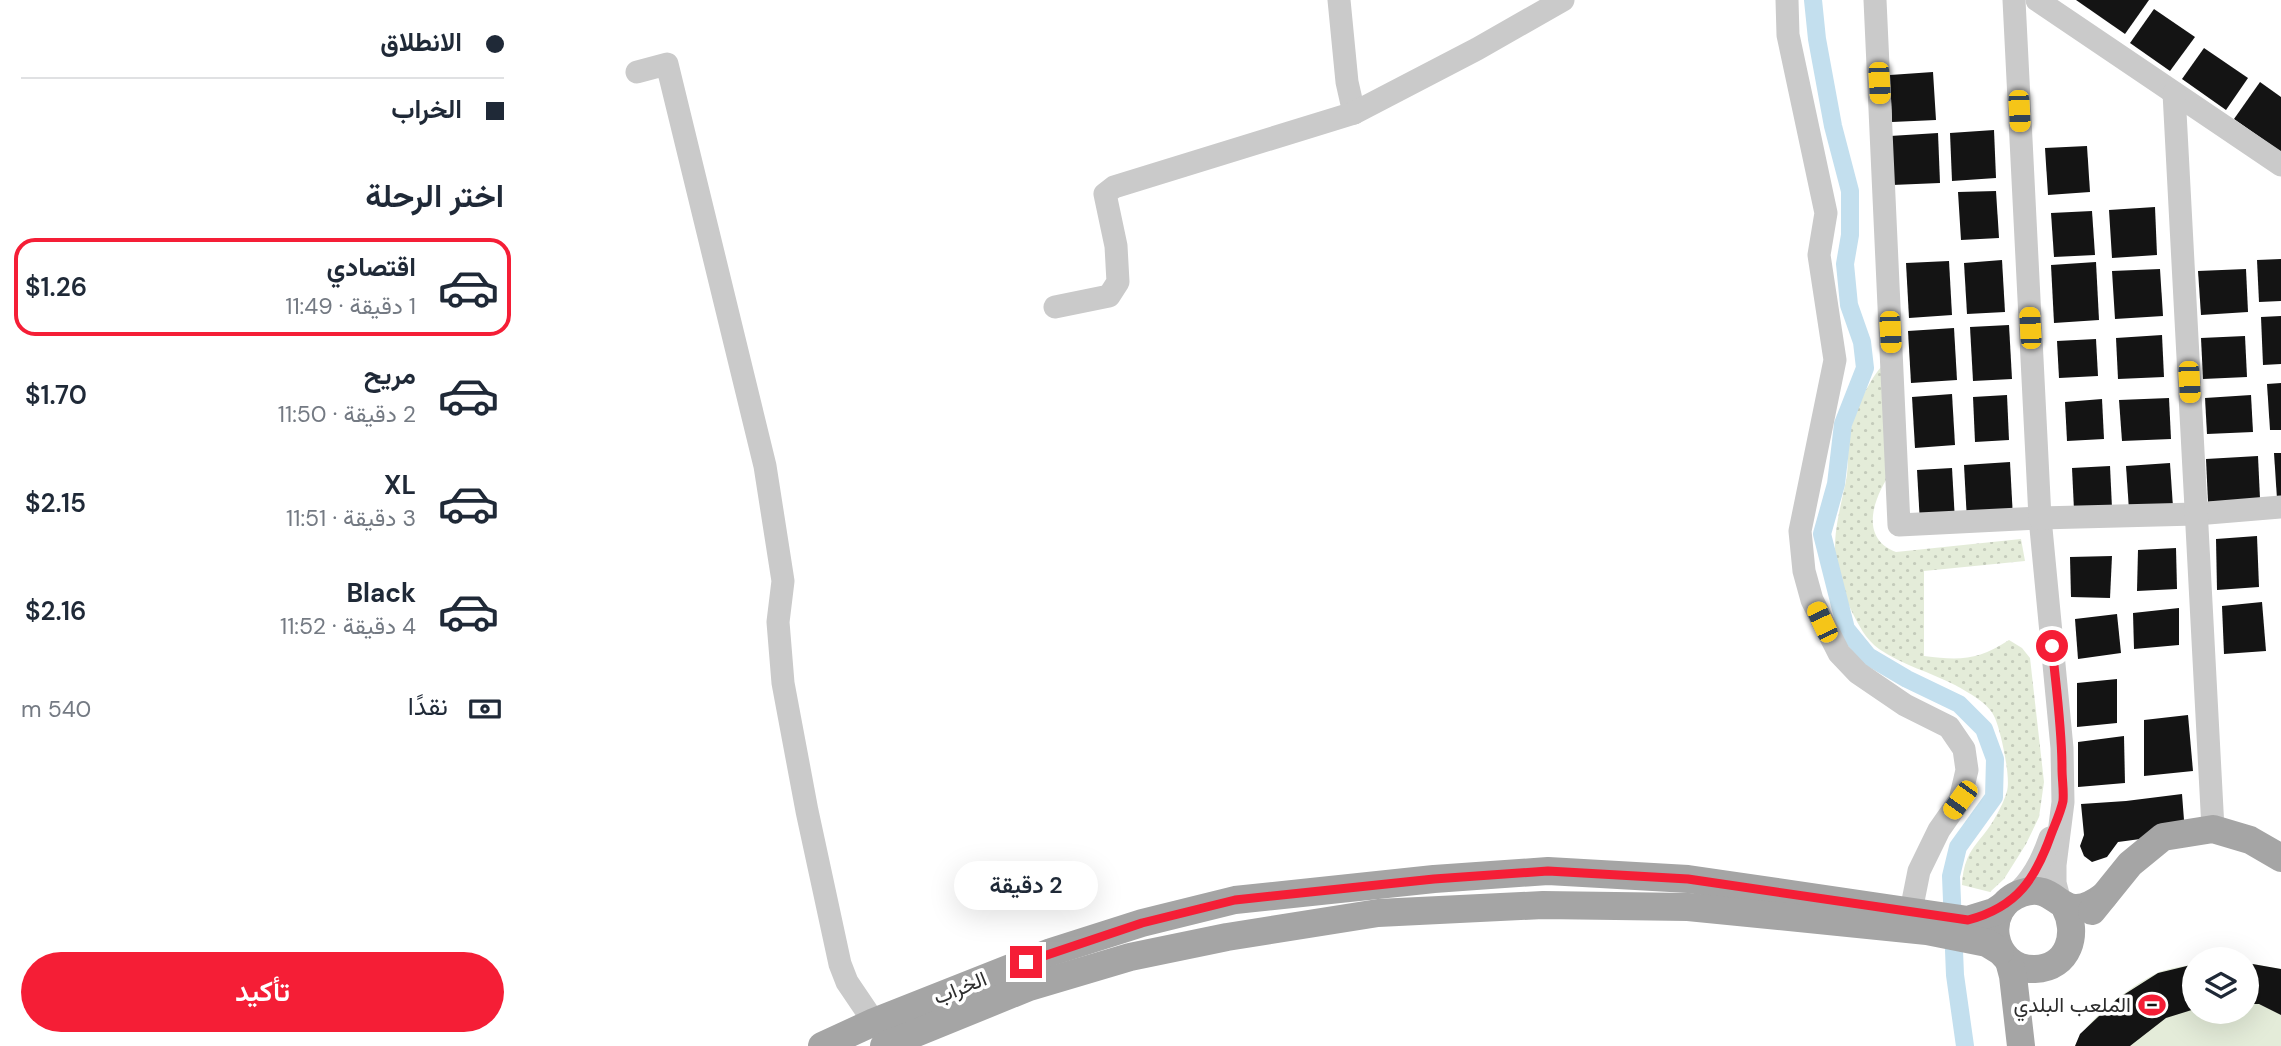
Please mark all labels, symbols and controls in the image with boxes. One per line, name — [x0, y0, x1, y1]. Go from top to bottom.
text: الانطلاق — [380, 25, 462, 59]
car — [1868, 61, 1891, 105]
car — [2008, 89, 2031, 133]
text: الخراب — [391, 92, 462, 126]
text: اختر الرحلة — [365, 175, 504, 217]
text: اقتصادي — [327, 250, 416, 284]
icon: car — [437, 256, 500, 319]
text: $1.26 — [25, 270, 87, 304]
text: 1 دقيقة · 11:49 — [285, 291, 416, 321]
car — [2019, 306, 2042, 350]
car — [1879, 310, 1902, 354]
text: مريح — [364, 358, 416, 392]
car — [2178, 360, 2201, 404]
icon: car — [437, 364, 500, 427]
text: $1.70 — [25, 378, 87, 412]
text: 2 دقيقة · 11:50 — [278, 399, 416, 429]
text: XL — [384, 468, 416, 502]
icon: car — [437, 472, 500, 535]
text: $2.15 — [25, 486, 86, 520]
text: 3 دقيقة · 11:51 — [286, 503, 416, 533]
text: Black — [346, 576, 416, 610]
icon: car — [437, 580, 500, 643]
text: $2.16 — [25, 594, 86, 628]
car — [1804, 599, 1841, 645]
text: 4 دقيقة · 11:52 — [280, 611, 416, 641]
route start — [2036, 630, 2068, 662]
text: نقدًا — [408, 689, 448, 723]
icon: cash — [466, 690, 504, 728]
text: 540 m — [21, 694, 91, 724]
car — [1940, 777, 1981, 823]
callout: 2 دقيقة — [954, 860, 1098, 909]
text: 2 دقيقة — [990, 870, 1062, 900]
route end — [1010, 946, 1042, 978]
map controls — [2182, 947, 2259, 1024]
button: layers — [2182, 947, 2259, 1024]
button: تأكيد — [21, 952, 504, 1032]
street label: الخراب — [929, 965, 991, 1011]
sports icon: الملعب البلدي — [2137, 990, 2167, 1020]
place label: الملعب البلدي — [2013, 991, 2131, 1022]

